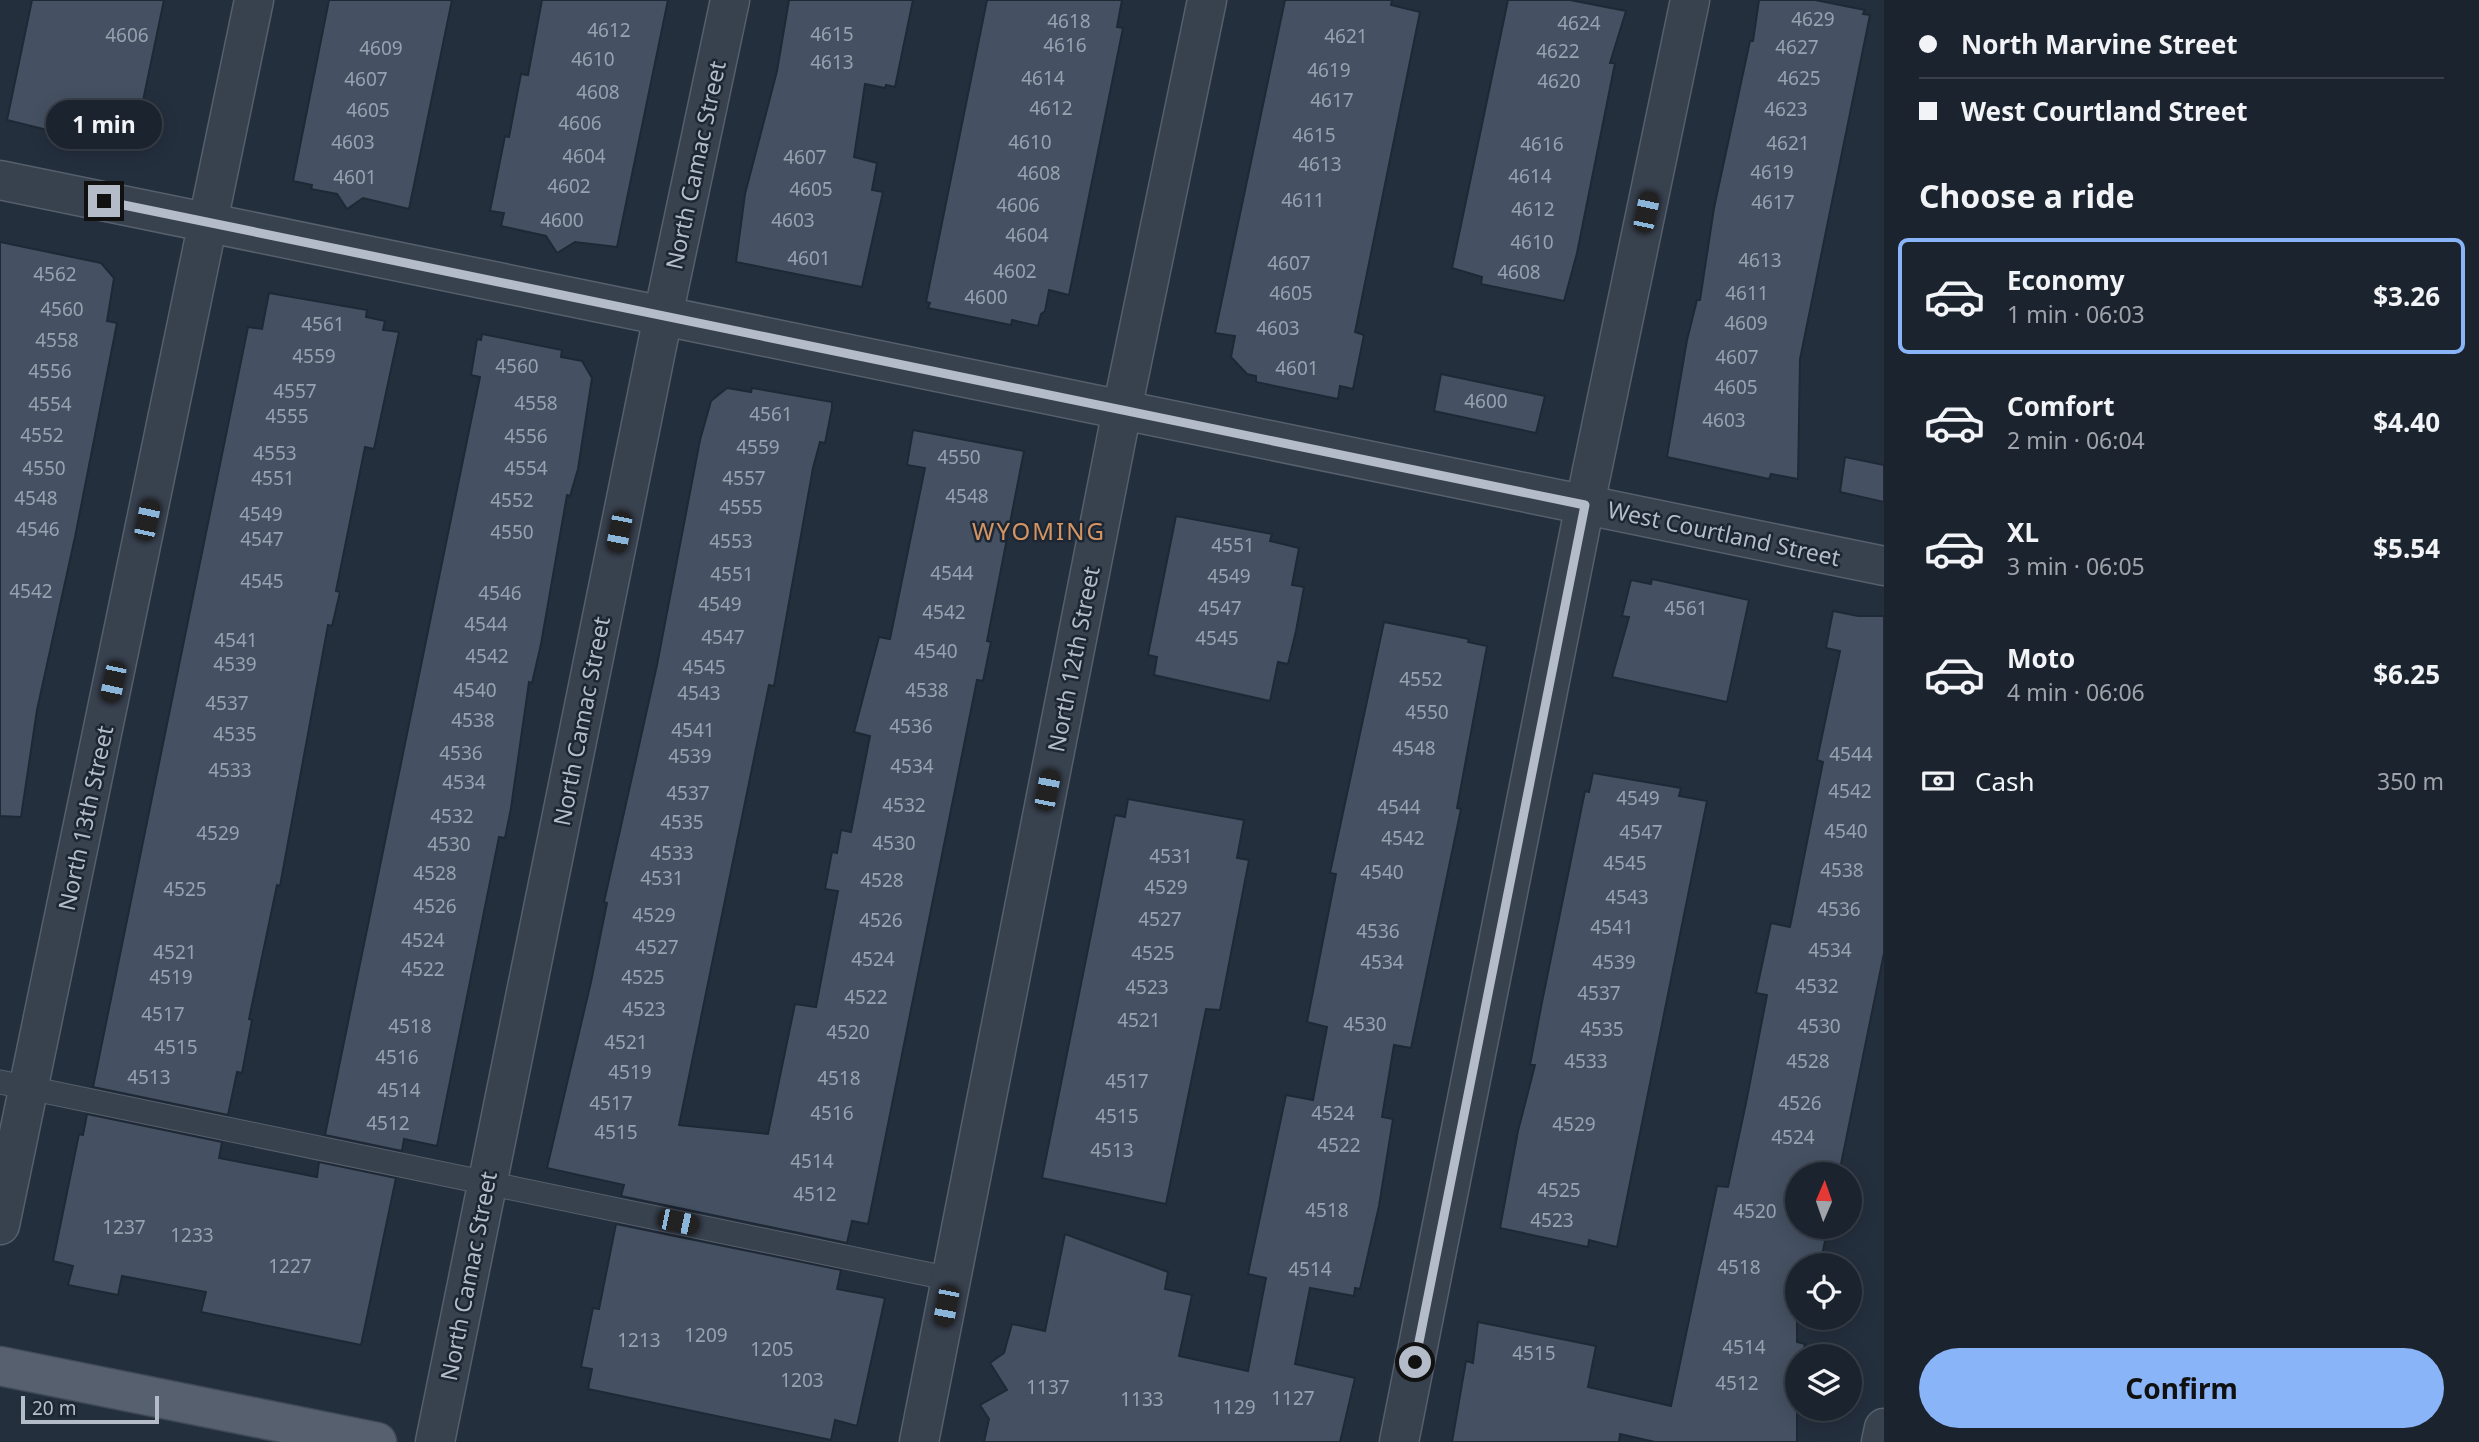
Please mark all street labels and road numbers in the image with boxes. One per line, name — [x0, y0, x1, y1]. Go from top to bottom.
street label: North Camac Street — [657, 58, 733, 272]
street label: West Courtland Street — [1605, 493, 1843, 573]
street label: North 12th Street — [1039, 563, 1107, 755]
street label: North Camac Street — [545, 614, 617, 828]
street label: North 13th Street — [50, 723, 120, 913]
street label: North Camac Street — [432, 1169, 504, 1383]

